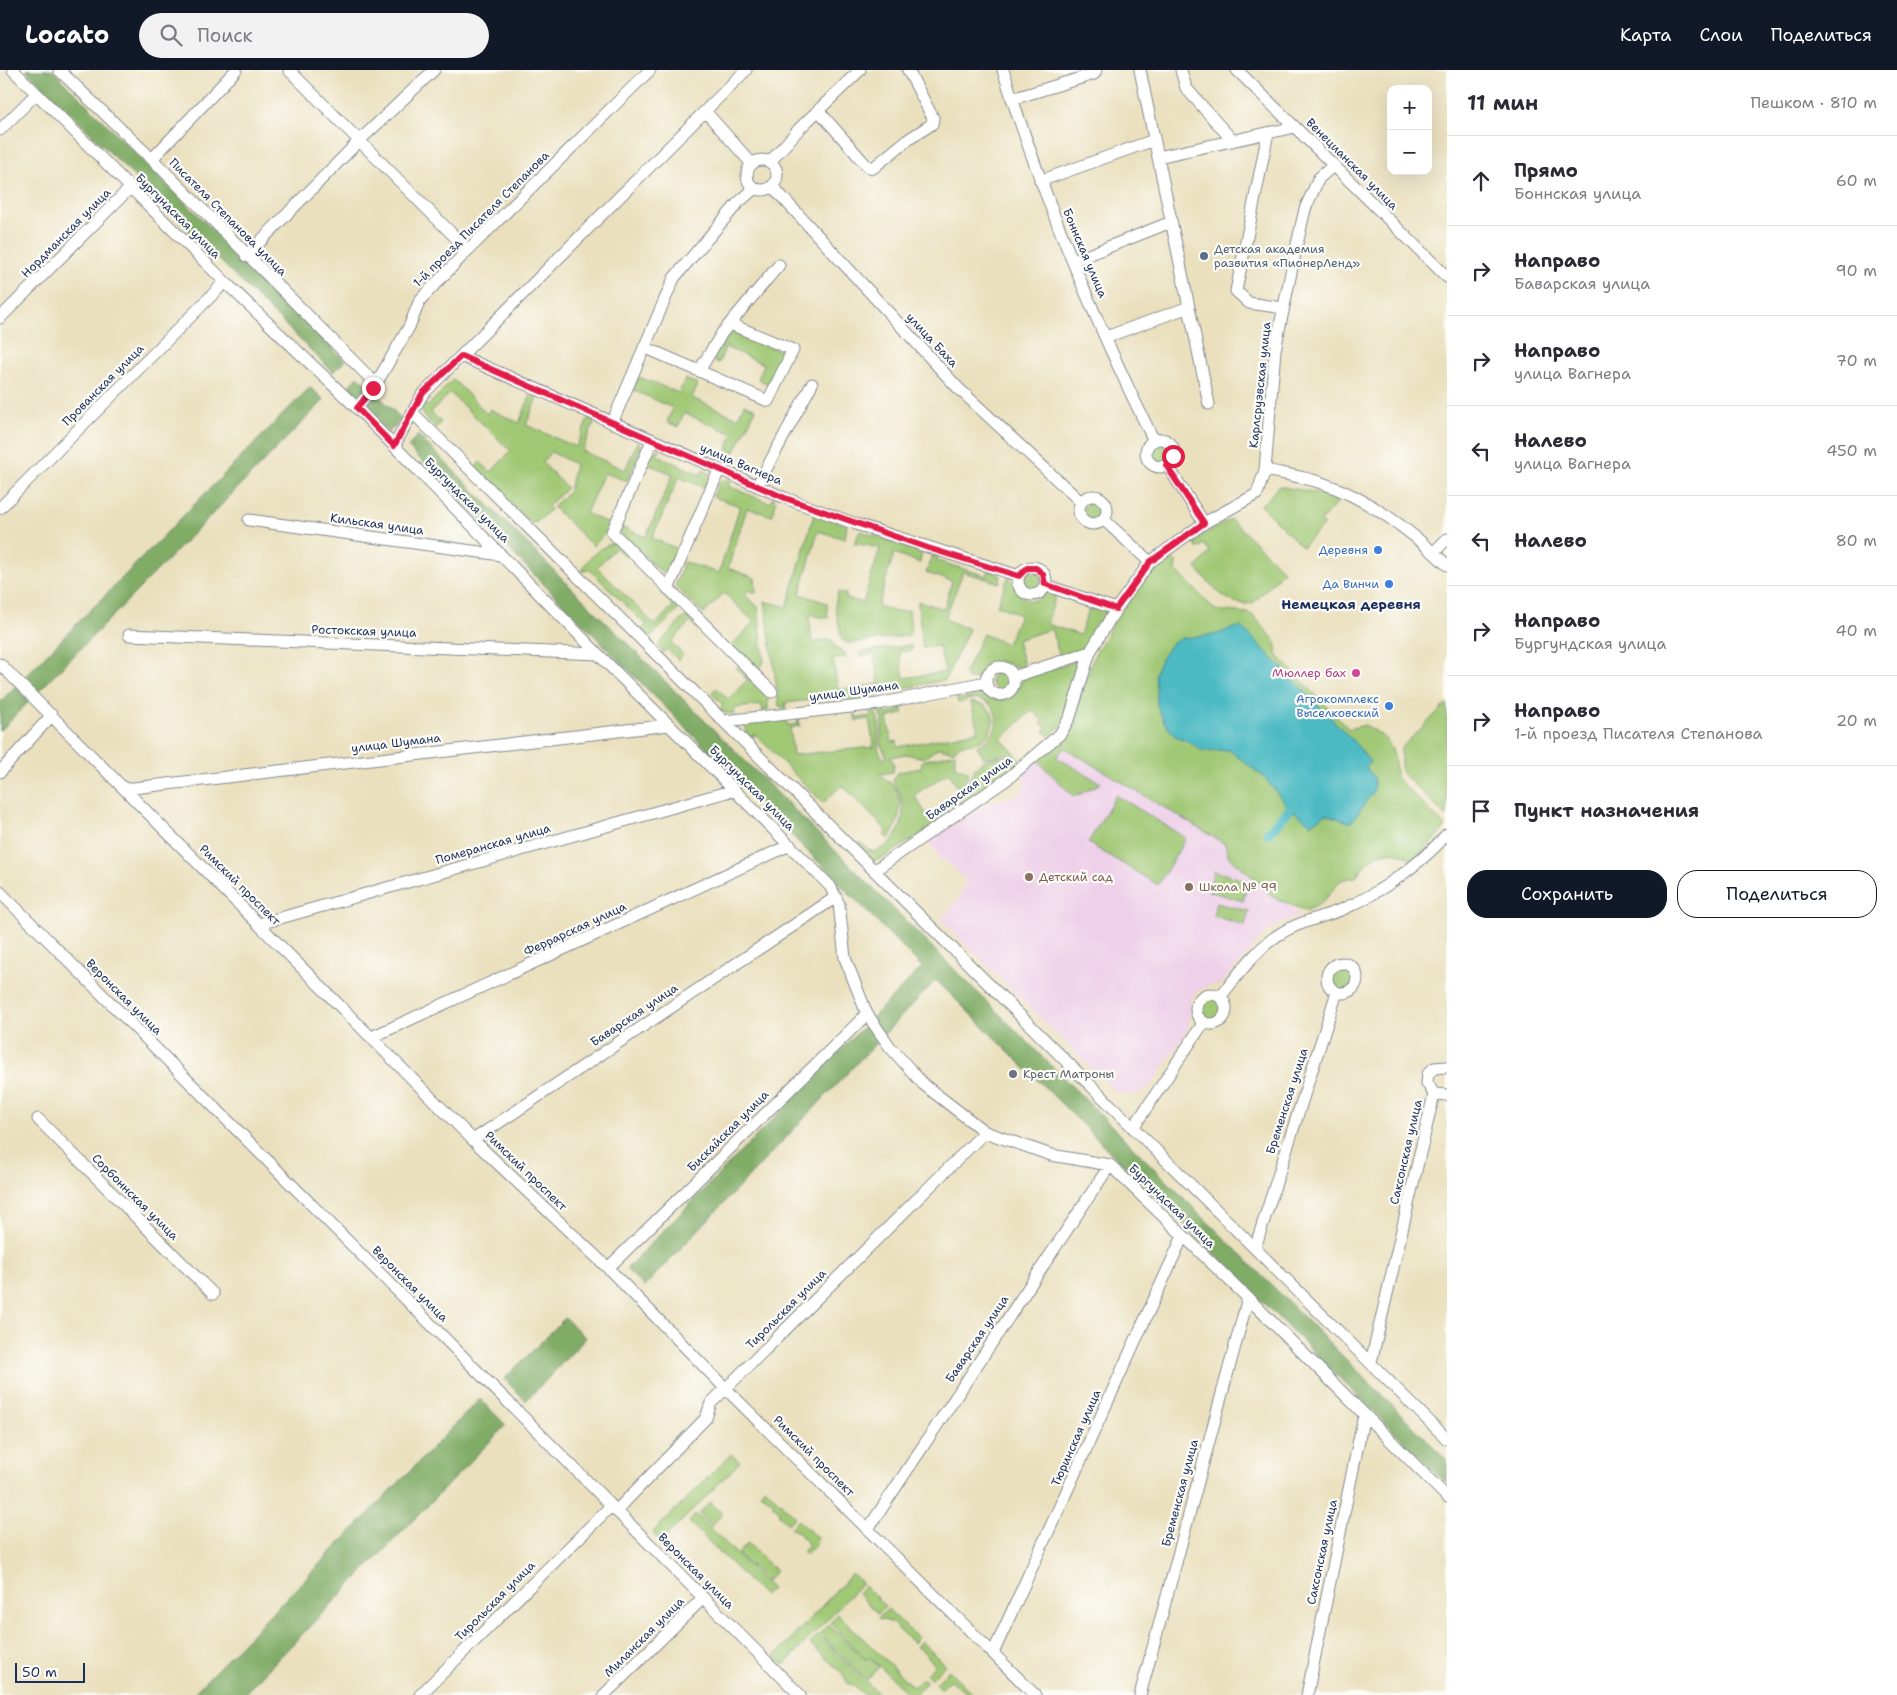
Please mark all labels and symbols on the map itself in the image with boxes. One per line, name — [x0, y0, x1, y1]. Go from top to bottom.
street label: Венецианская улица — [1303, 115, 1402, 214]
street label: 1-й проезд Писателя Степанова — [409, 147, 553, 291]
street label: Писателя Степанова улица — [166, 155, 291, 280]
street label: Бургундская улица — [132, 170, 224, 262]
street label: Нордманская улица — [18, 184, 115, 281]
street label: Боннская улица — [1059, 206, 1111, 301]
place label: Детская академия развития «ПионерЛенд» — [1214, 241, 1360, 271]
marker: Детская академия развития «ПионерЛенд» — [1198, 250, 1210, 262]
street label: улица Баха — [903, 309, 962, 371]
street label: Карлсруэвская улица — [1245, 321, 1275, 449]
street label: Прованская улица — [59, 340, 148, 429]
route end — [362, 377, 385, 400]
street label: улица Вагнера — [697, 439, 785, 489]
route start — [1162, 445, 1185, 468]
street label: Бургундская улица — [421, 454, 513, 546]
street label: Кильская улица — [329, 510, 425, 539]
place label: Деревня — [1319, 542, 1368, 558]
marker: Деревня — [1372, 544, 1384, 556]
place label: Да Винчи — [1322, 576, 1379, 592]
marker: Да Винчи — [1383, 578, 1395, 590]
district label: Немецкая деревня — [1281, 595, 1421, 613]
street label: Ростокская улица — [311, 621, 417, 641]
place label: Мюллер бах — [1272, 665, 1346, 681]
marker: Мюллер бах — [1350, 667, 1362, 679]
street label: улица Шумана — [808, 677, 900, 705]
place label: Агрокомплекс Выселковский — [1296, 691, 1379, 721]
marker: Агрокомплекс Выселковский — [1383, 700, 1395, 712]
street label: улица Шумана — [350, 730, 442, 756]
street label: Бургундская улица — [706, 742, 798, 834]
street label: Баварская улица — [923, 752, 1016, 824]
street label: Померанская улица — [434, 820, 553, 868]
street label: Римский проспект — [196, 841, 285, 930]
place label: Детский сад — [1039, 869, 1113, 885]
marker: Детский сад — [1023, 871, 1035, 883]
place label: Школа № 99 — [1199, 879, 1277, 895]
marker: Школа № 99 — [1183, 881, 1195, 893]
street label: Феррарская улица — [521, 898, 629, 960]
street label: Веронская улица — [83, 956, 166, 1039]
street label: Баварская улица — [587, 980, 681, 1050]
street label: Бременская улица — [1262, 1045, 1312, 1156]
place label: Крест Матроны — [1023, 1066, 1114, 1082]
marker: Крест Матроны — [1007, 1068, 1019, 1080]
street label: Бискайская улица — [684, 1086, 773, 1175]
street label: Саксонская улица — [1386, 1097, 1426, 1206]
street label: Римский проспект — [481, 1128, 571, 1215]
street label: Сорбоннская улица — [88, 1150, 182, 1244]
street label: Бургундская улица — [1125, 1161, 1219, 1252]
street label: Веронская улица — [369, 1243, 452, 1326]
street label: Тирольская улица — [742, 1265, 830, 1353]
street label: Баварская улица — [942, 1292, 1012, 1386]
street label: Тюринская улица — [1047, 1387, 1105, 1489]
street label: Римский проспект — [770, 1412, 859, 1501]
street label: Бременская улица — [1158, 1437, 1202, 1549]
street label: Саксонская улица — [1303, 1497, 1341, 1606]
street label: Веронская улица — [655, 1530, 738, 1613]
street label: Тирольская улица — [451, 1557, 539, 1645]
street label: Миланская улица — [600, 1593, 688, 1681]
scale bar — [15, 1660, 85, 1683]

